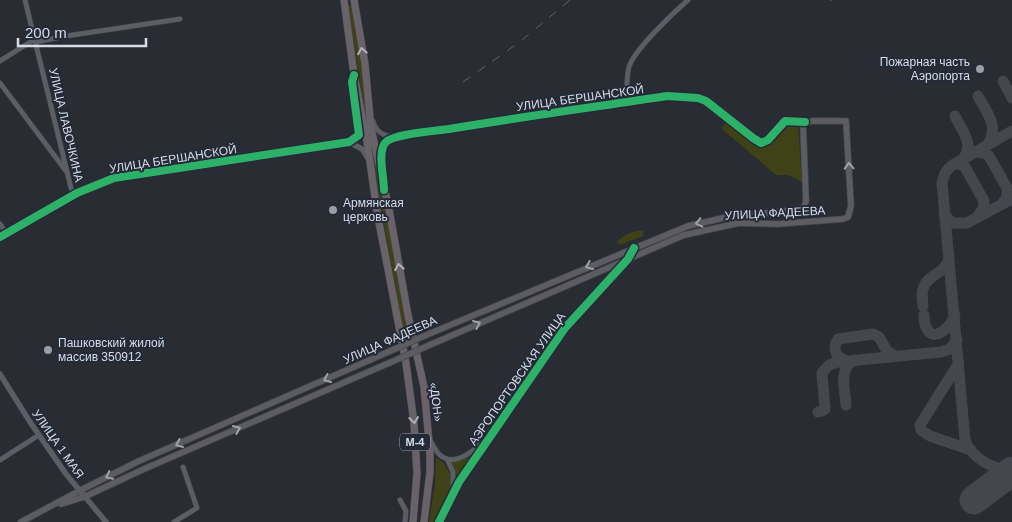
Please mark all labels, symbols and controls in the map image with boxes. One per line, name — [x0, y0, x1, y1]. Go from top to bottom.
scale bar — [18, 15, 145, 47]
text: 200 m — [25, 24, 67, 41]
one-way arrow — [358, 46, 368, 55]
place label: Пожарная часть Аэропорта — [880, 55, 970, 83]
marker: Пожарная часть Аэропорта — [974, 63, 986, 75]
street label: УЛИЦА ЛАВОЧКИНА — [46, 67, 86, 183]
street label: УЛИЦА БЕРШАНСКОЙ — [515, 81, 645, 114]
street label: УЛИЦА БЕРШАНСКОЙ — [108, 141, 238, 176]
one-way arrow — [844, 162, 854, 170]
place label: Армянская церковь — [343, 196, 404, 224]
street label: УЛИЦА ФАДЕЕВА — [724, 203, 826, 223]
marker: Армянская церковь — [327, 204, 339, 216]
one-way arrow — [694, 217, 703, 228]
one-way arrow — [585, 260, 594, 271]
one-way arrow — [395, 263, 405, 272]
street label: АЭРОПОРТОВСКАЯ УЛИЦА — [466, 310, 568, 448]
street label: УЛИЦА ФАДЕЕВА — [341, 313, 439, 367]
one-way arrow — [472, 320, 481, 331]
place label: Пашковский жилой массив 350912 — [58, 336, 164, 364]
marker: Пашковский жилой массив 350912 — [42, 344, 54, 356]
one-way arrow — [323, 372, 332, 383]
street label: «ДОН» — [427, 382, 445, 423]
street label: УЛИЦА 1 МАЯ — [29, 407, 87, 481]
one-way arrow — [408, 416, 419, 424]
one-way arrow — [232, 424, 241, 435]
road number: М-4 — [400, 434, 430, 451]
one-way arrow — [175, 438, 184, 448]
one-way arrow — [105, 470, 114, 480]

